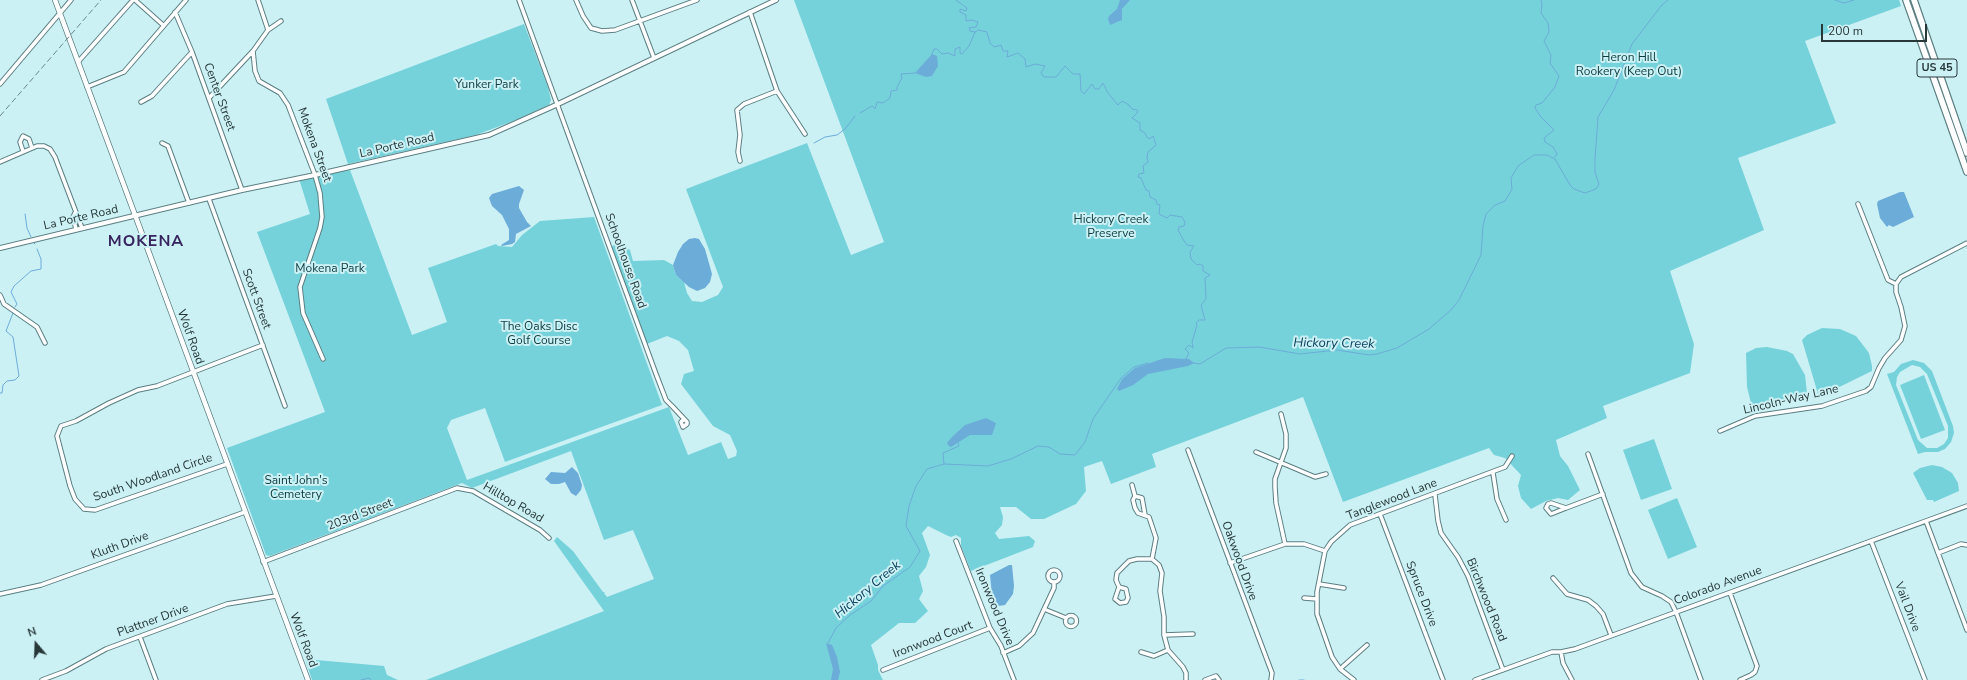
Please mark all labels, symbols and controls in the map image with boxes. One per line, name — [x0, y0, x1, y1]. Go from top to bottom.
scale bar — [1823, 16, 1929, 42]
text: 200 m — [1828, 23, 1863, 39]
park label: Heron Hill Rookery (Keep Out) — [1576, 51, 1682, 79]
road number: US 45 — [1917, 59, 1957, 77]
street label: Center Street — [200, 61, 238, 133]
park label: Yunker Park — [455, 78, 519, 92]
street label: Mokena Street — [294, 106, 334, 184]
street label: La Porte Road — [358, 130, 436, 162]
street label: La Porte Road — [42, 202, 120, 234]
street label: Schoolhouse Road — [601, 212, 649, 310]
park label: Hickory Creek Preserve — [1074, 213, 1148, 241]
district label: MOKENA — [108, 232, 184, 252]
park label: Mokena Park — [295, 262, 365, 276]
street label: Scott Street — [238, 267, 274, 331]
street label: Wolf Road — [173, 307, 207, 367]
park label: The Oaks Disc Golf Course — [501, 320, 577, 348]
water label: Hickory Creek — [1293, 335, 1375, 353]
street label: Lincoln-Way Lane — [1742, 382, 1840, 418]
street label: South Woodland Circle — [92, 451, 214, 505]
park label: Saint John's Cemetery — [264, 474, 328, 502]
street label: Tanglewood Lane — [1345, 476, 1439, 524]
street label: Hilltop Road — [480, 480, 546, 526]
street label: 203rd Street — [325, 496, 395, 534]
street label: Oakwood Drive — [1218, 519, 1260, 603]
street label: Kluth Drive — [89, 529, 151, 563]
street label: Birchwood Road — [1463, 556, 1509, 644]
water label: Hickory Creek — [832, 558, 904, 622]
street label: Spruce Drive — [1402, 559, 1440, 629]
street label: Colorado Avenue — [1672, 563, 1764, 609]
street label: Ironwood Drive — [971, 566, 1017, 648]
street label: Vail Drive — [1891, 580, 1923, 634]
street label: Plattner Drive — [115, 601, 191, 641]
street label: Wolf Road — [286, 611, 320, 669]
street label: Ironwood Court — [891, 618, 975, 662]
north arrow — [16, 624, 56, 664]
text: N — [26, 624, 38, 641]

